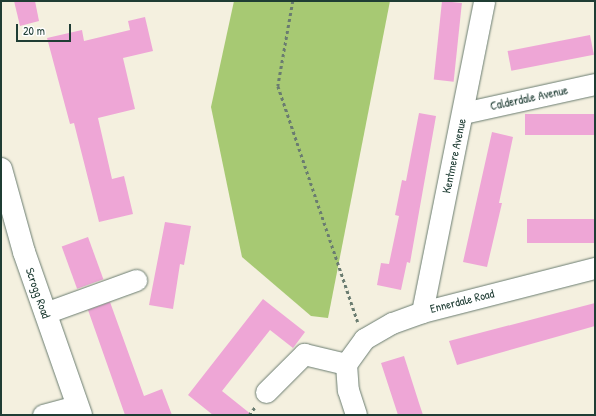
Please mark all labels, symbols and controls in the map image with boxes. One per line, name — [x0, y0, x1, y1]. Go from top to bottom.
scale bar — [18, 16, 73, 42]
text: 20 m — [23, 22, 45, 39]
street label: Calderdale Avenue — [489, 83, 569, 113]
street label: Kentmere Avenue — [439, 117, 469, 195]
street label: Scrogg Road — [23, 266, 53, 320]
street label: Ennerdale Road — [429, 286, 495, 316]

